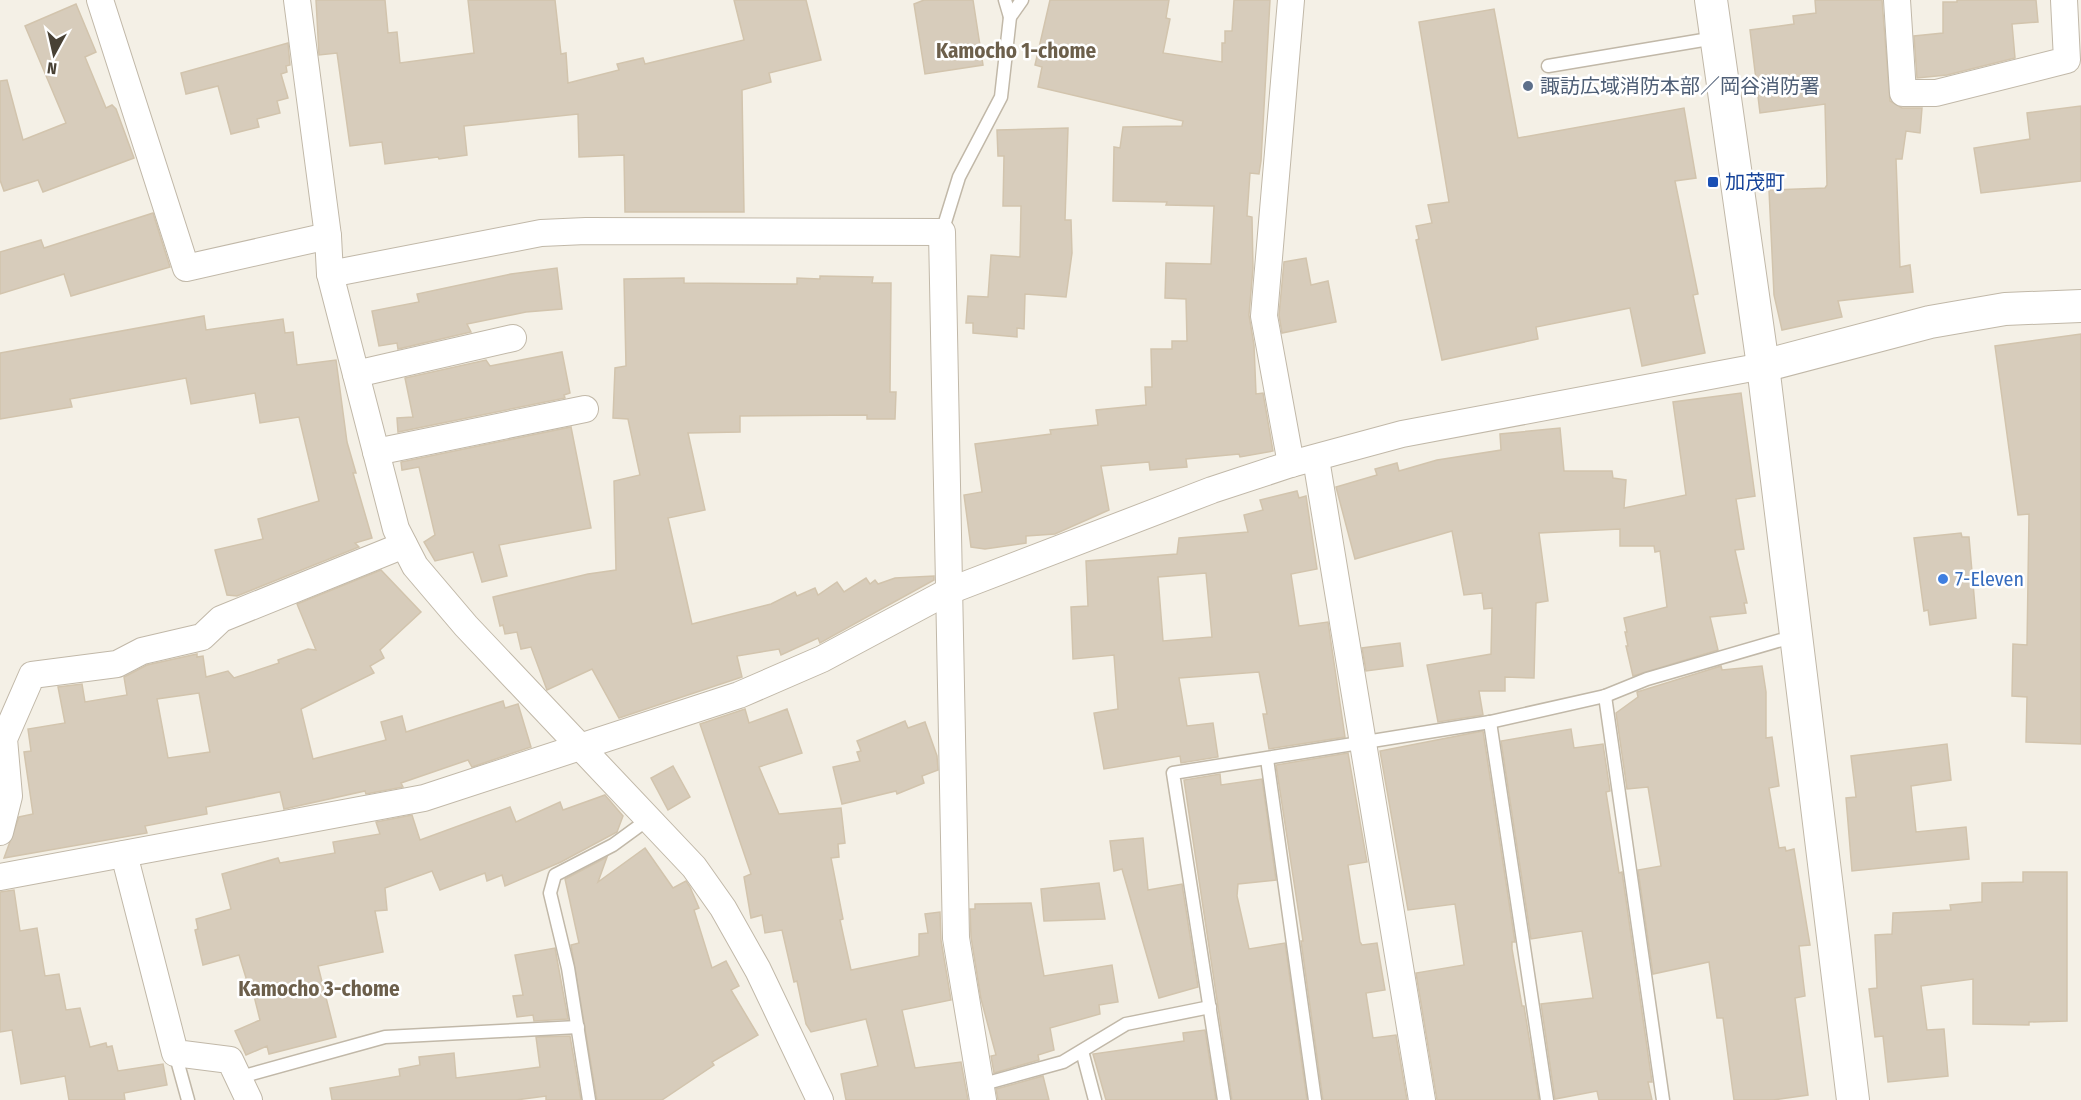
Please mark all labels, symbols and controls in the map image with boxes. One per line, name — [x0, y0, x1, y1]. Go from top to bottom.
north arrow — [24, 24, 84, 84]
district label: Kamocho 1-chome — [936, 38, 1096, 64]
text: N — [46, 58, 58, 78]
place label: 諏訪広域消防本部／岡谷消防署 — [1540, 74, 1820, 98]
marker: 諏訪広域消防本部／岡谷消防署 — [1521, 79, 1535, 93]
place label: 加茂町 — [1725, 170, 1785, 194]
marker: 加茂町 — [1706, 175, 1720, 189]
place label: 7-Eleven — [1955, 567, 2024, 591]
marker: 7-Eleven — [1936, 572, 1950, 586]
district label: Kamocho 3-chome — [238, 976, 400, 1002]

